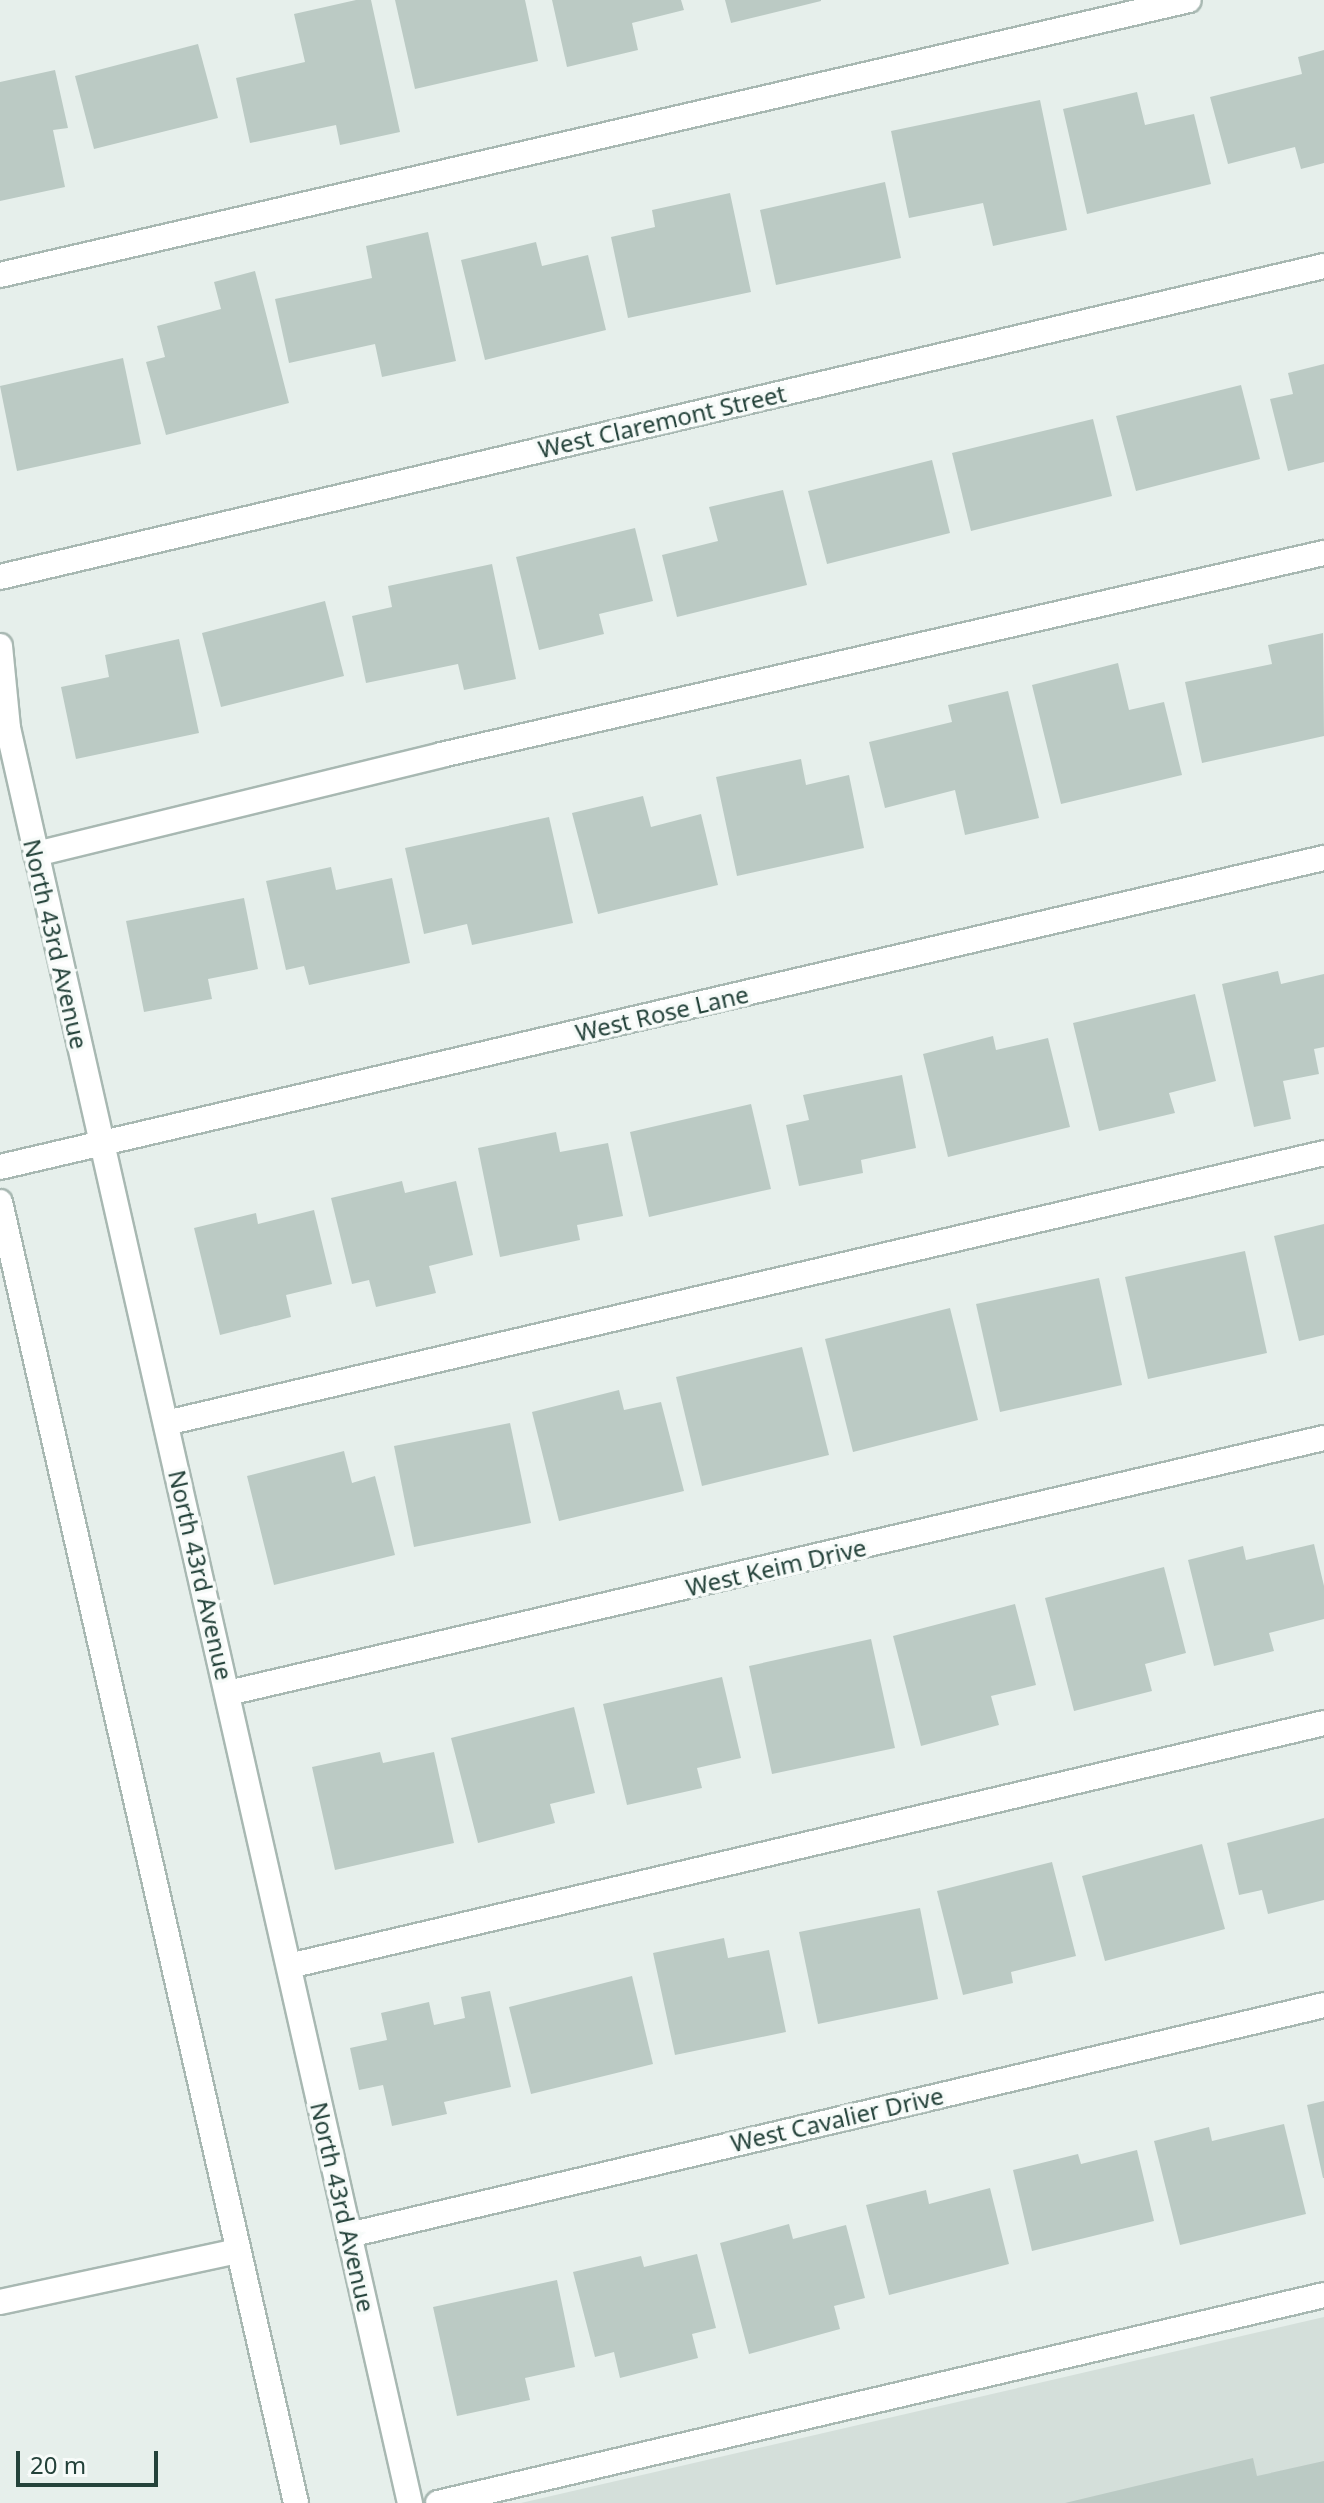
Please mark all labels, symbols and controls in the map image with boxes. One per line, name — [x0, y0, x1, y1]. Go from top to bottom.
street label: West Claremont Street — [535, 378, 789, 464]
street label: North 43rd Avenue — [18, 836, 94, 1052]
street label: West Rose Lane — [573, 979, 751, 1047]
street label: North 43rd Avenue — [163, 1467, 239, 1683]
street label: West Keim Drive — [683, 1532, 869, 1602]
street label: West Cavalier Drive — [728, 2081, 946, 2157]
street label: North 43rd Avenue — [305, 2099, 381, 2315]
scale bar — [20, 2435, 162, 2485]
text: 20 m — [30, 2448, 86, 2481]

